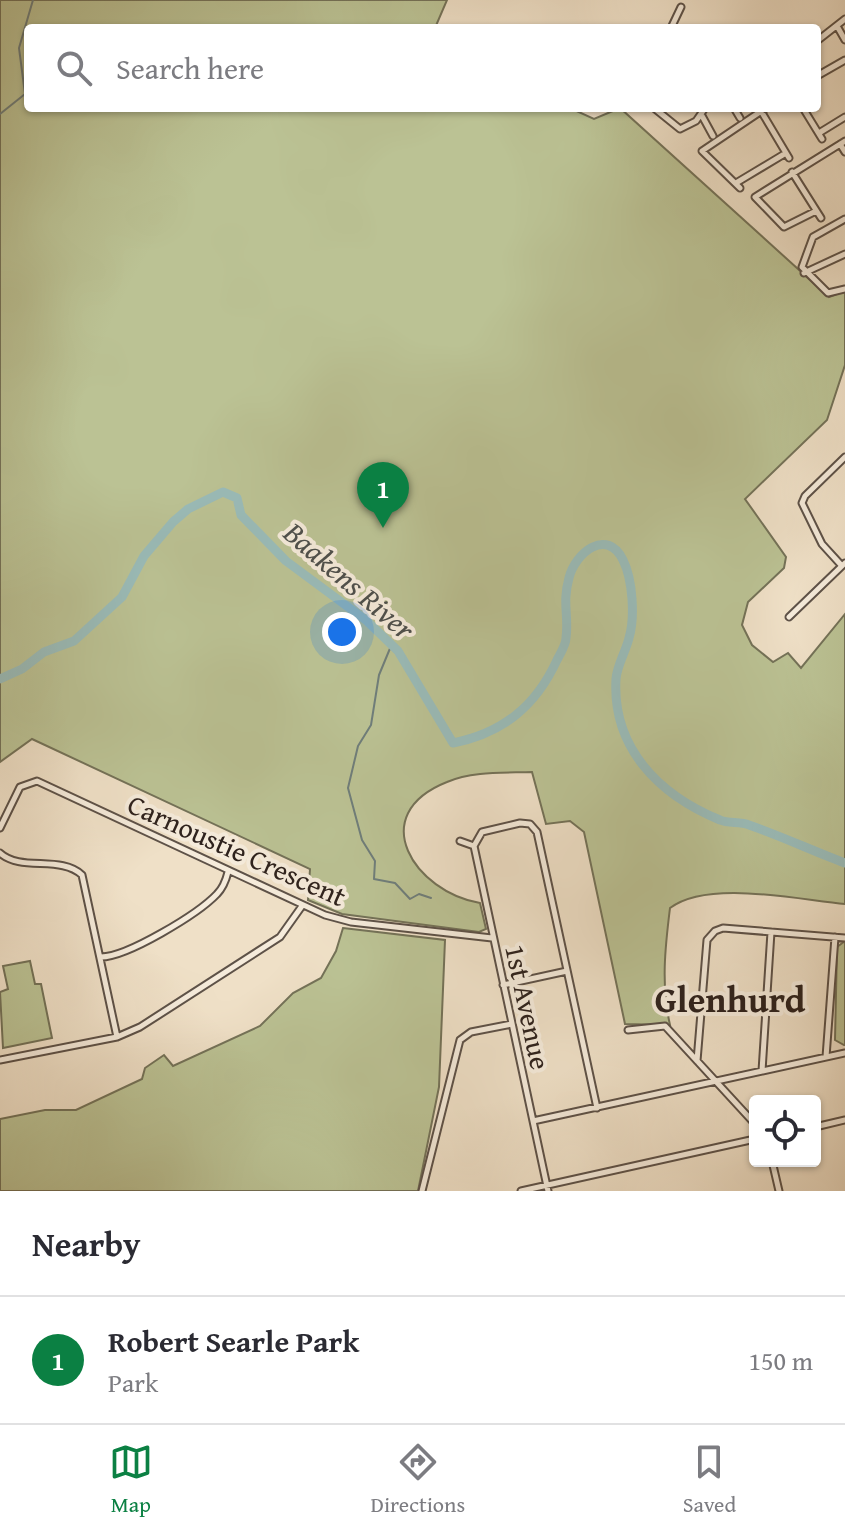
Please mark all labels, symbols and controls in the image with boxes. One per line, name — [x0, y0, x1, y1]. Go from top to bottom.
search box — [24, 24, 821, 112]
icon: search — [52, 46, 96, 90]
text: Search here — [116, 46, 264, 90]
pin: 1 — [357, 462, 409, 528]
water label: Baakens River — [274, 510, 425, 650]
your location — [322, 612, 362, 652]
street label: Carnoustie Crescent — [121, 783, 353, 916]
street label: 1st Avenue — [495, 941, 562, 1073]
district label: Glenhurd — [655, 972, 806, 1025]
map controls — [749, 1095, 821, 1167]
button: locate — [749, 1095, 821, 1167]
text: Nearby — [32, 1219, 141, 1268]
text: Robert Searle Park — [108, 1319, 359, 1363]
text: 1 — [51, 1341, 65, 1380]
text: 150 m — [748, 1341, 813, 1380]
text: Park — [108, 1363, 158, 1402]
tab: Map — [109, 1440, 153, 1520]
tab: Directions — [371, 1440, 465, 1520]
tab: Saved — [683, 1440, 736, 1520]

